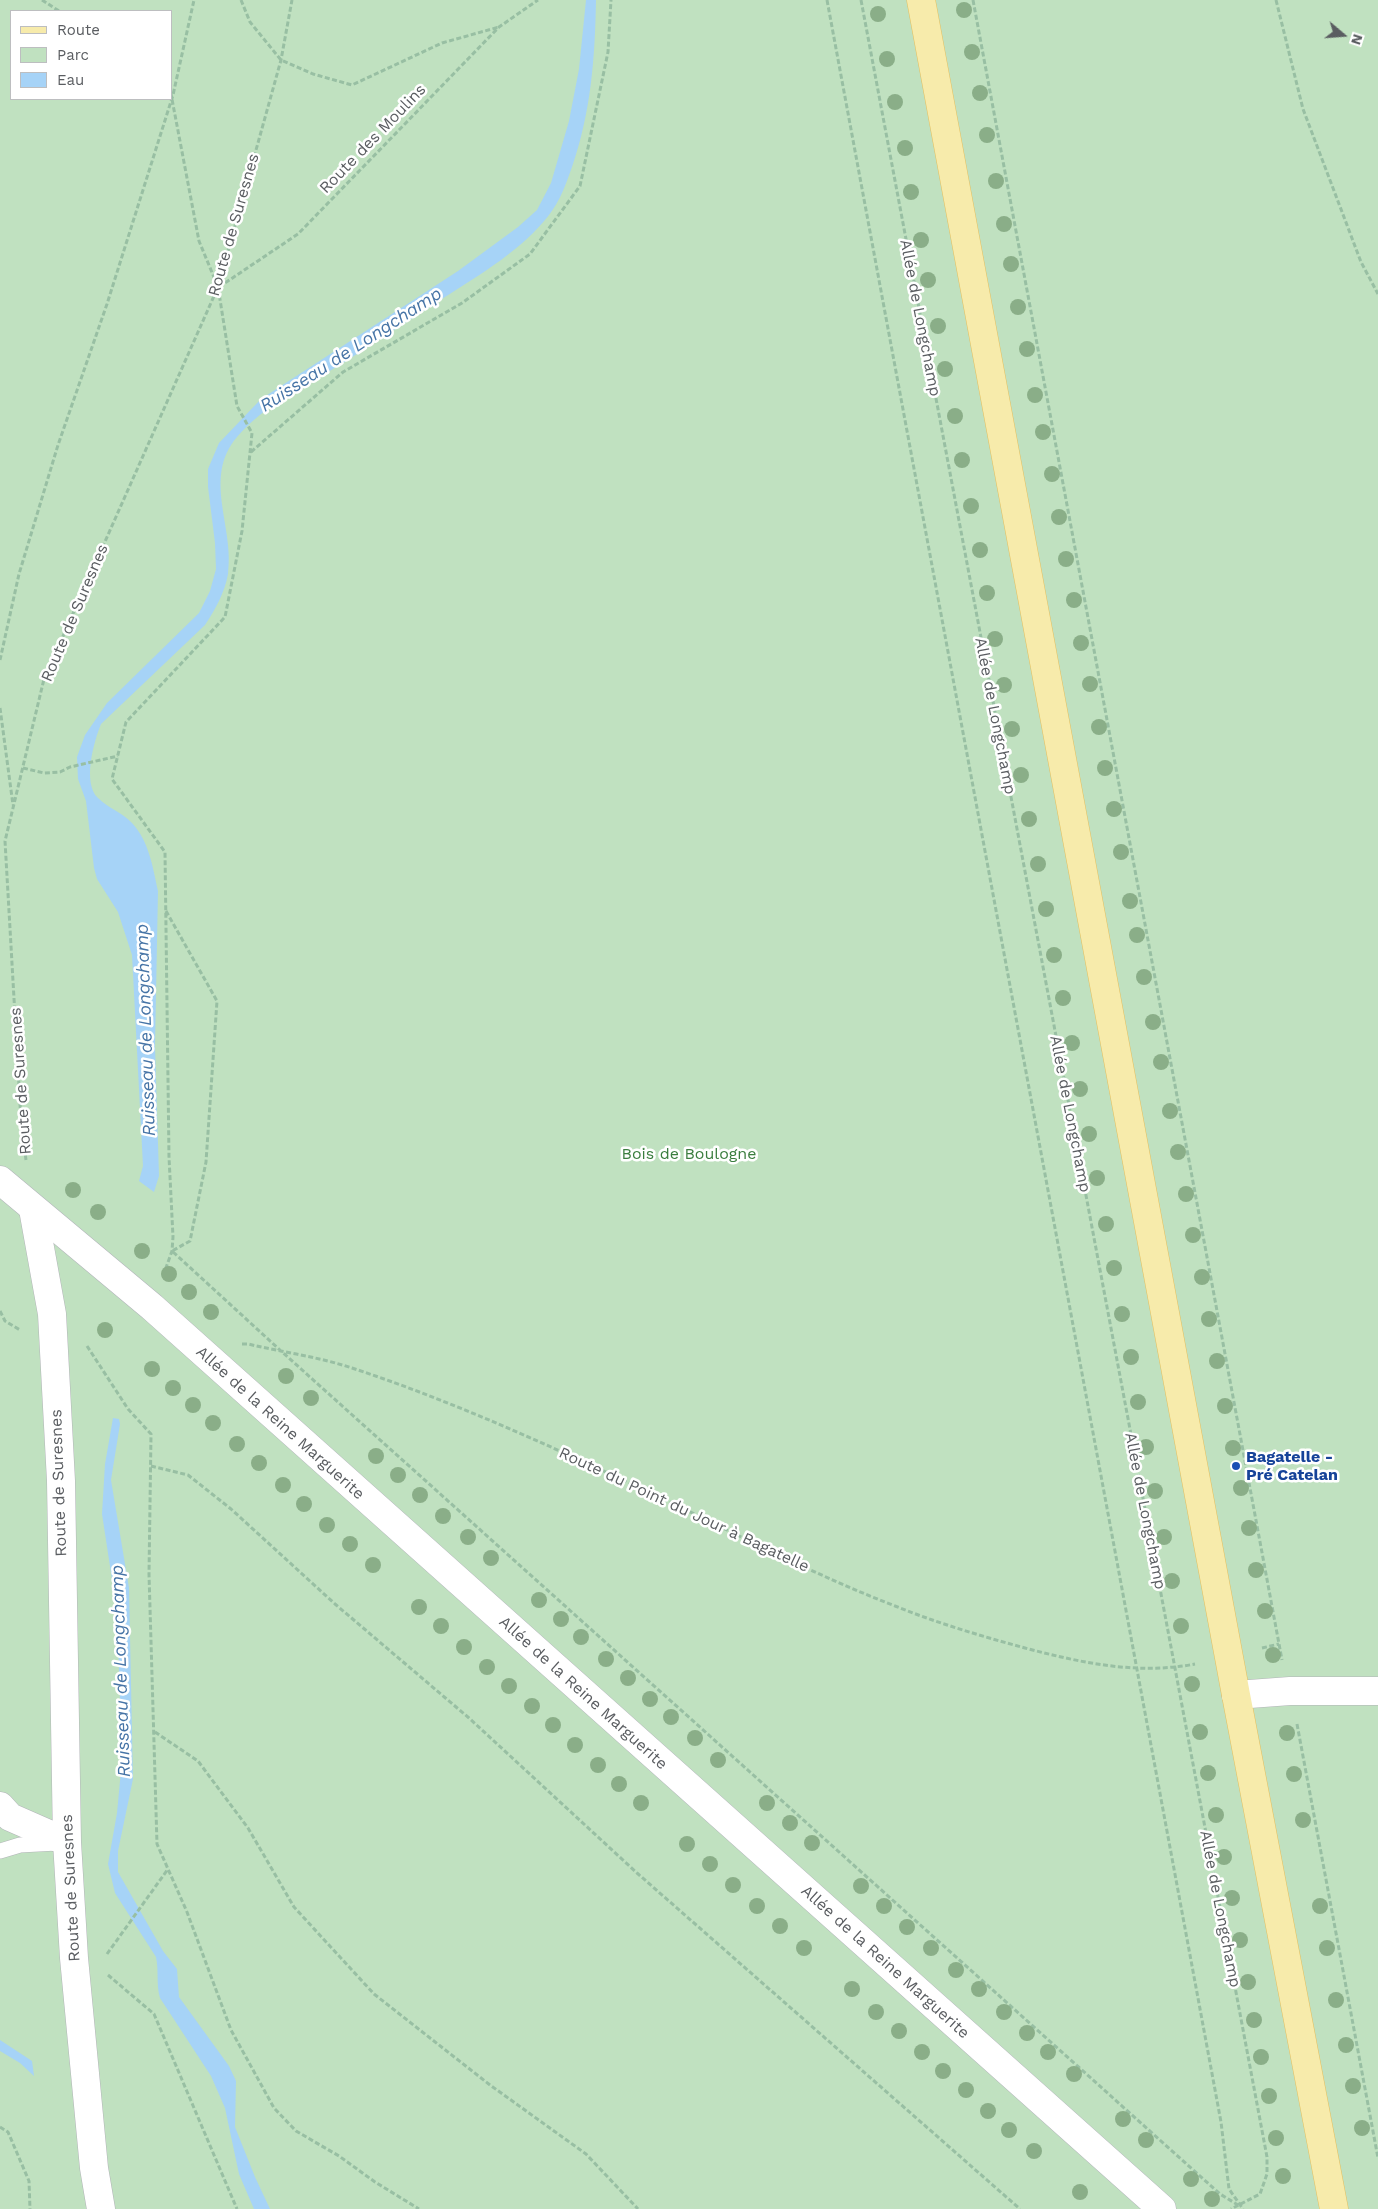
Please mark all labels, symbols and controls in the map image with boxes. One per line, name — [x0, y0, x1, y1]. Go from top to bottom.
legend — [10, 10, 172, 100]
north arrow — [1318, 10, 1368, 60]
text: Route — [57, 21, 100, 39]
text: N — [1348, 32, 1366, 47]
text: Parc — [57, 46, 89, 64]
text: Eau — [57, 71, 84, 89]
street label: Route des Moulins — [316, 80, 430, 198]
street label: Route de Suresnes — [204, 151, 264, 299]
street label: Allée de Longchamp — [895, 238, 945, 398]
water label: Ruisseau de Longchamp — [256, 283, 446, 417]
street label: Route de Suresnes — [37, 541, 113, 685]
street label: Allée de Longchamp — [970, 636, 1020, 796]
water label: Ruisseau de Longchamp — [131, 923, 161, 1137]
street label: Route de Suresnes — [6, 1007, 36, 1155]
street label: Allée de Longchamp — [1045, 1034, 1095, 1194]
park label: Bois de Boulogne — [622, 1144, 756, 1164]
street label: Allée de la Reine Marguerite — [192, 1342, 368, 1504]
street label: Route de Suresnes — [47, 1409, 71, 1557]
street label: Allée de Longchamp — [1120, 1431, 1170, 1591]
street label: Route du Point du Jour à Bagatelle — [556, 1443, 812, 1577]
place label: Bagatelle - Pré Catelan — [1246, 1447, 1338, 1485]
marker: Bagatelle - Pré Catelan — [1230, 1460, 1242, 1472]
water label: Ruisseau de Longchamp — [106, 1564, 136, 1778]
street label: Allée de la Reine Marguerite — [495, 1612, 671, 1774]
street label: Route de Suresnes — [58, 1814, 84, 1962]
street label: Allée de Longchamp — [1195, 1829, 1245, 1989]
street label: Allée de la Reine Marguerite — [797, 1881, 973, 2043]

